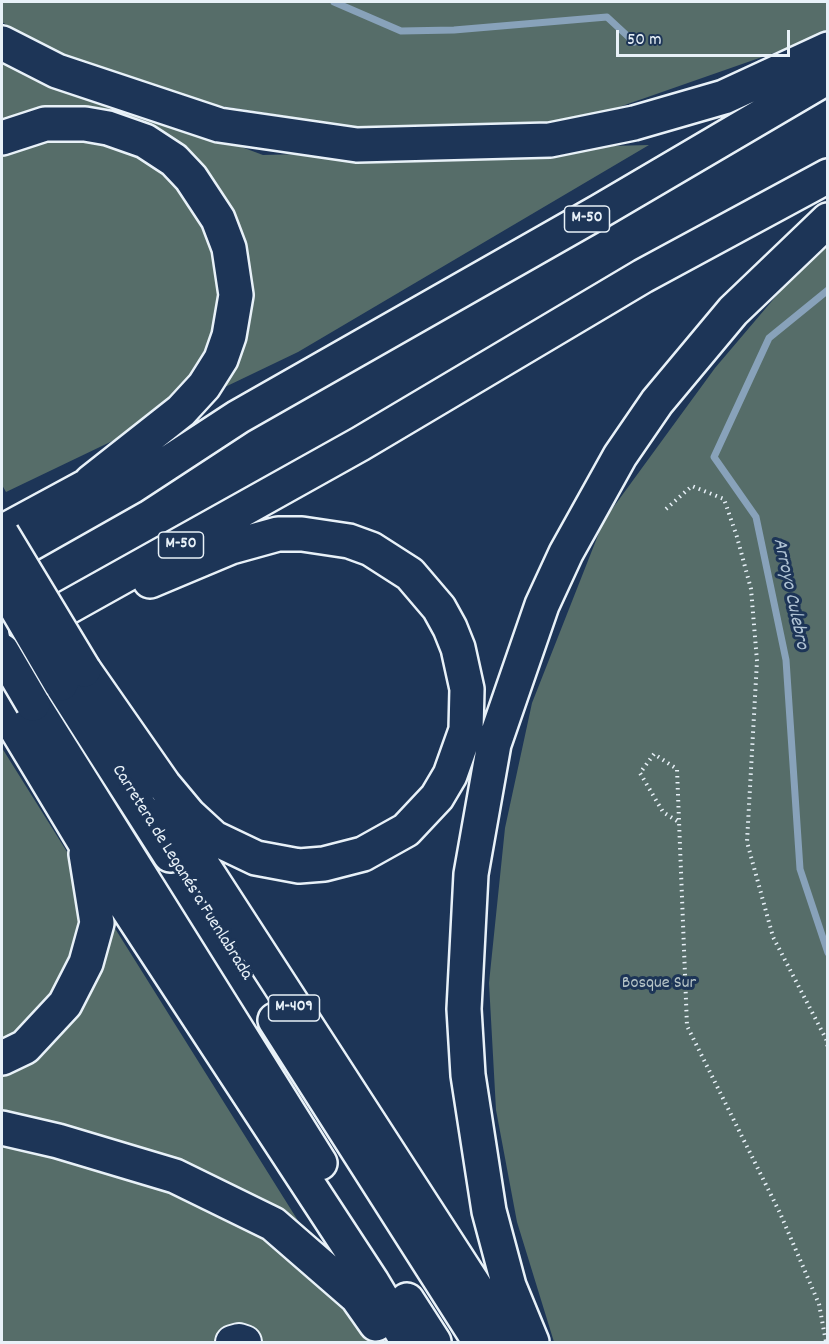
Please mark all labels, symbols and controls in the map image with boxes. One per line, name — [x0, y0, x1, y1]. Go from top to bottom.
scale bar — [619, 18, 793, 56]
text: 50 m — [627, 28, 662, 53]
road number: M-50 — [564, 206, 610, 232]
road number: M-50 — [158, 532, 204, 558]
water label: Arroyo Culebro — [765, 536, 813, 652]
street label: Carretera de Leganés a Fuenlabrada — [106, 762, 256, 984]
park label: Bosque Sur — [622, 974, 696, 996]
road number: M-409 — [268, 995, 320, 1021]

